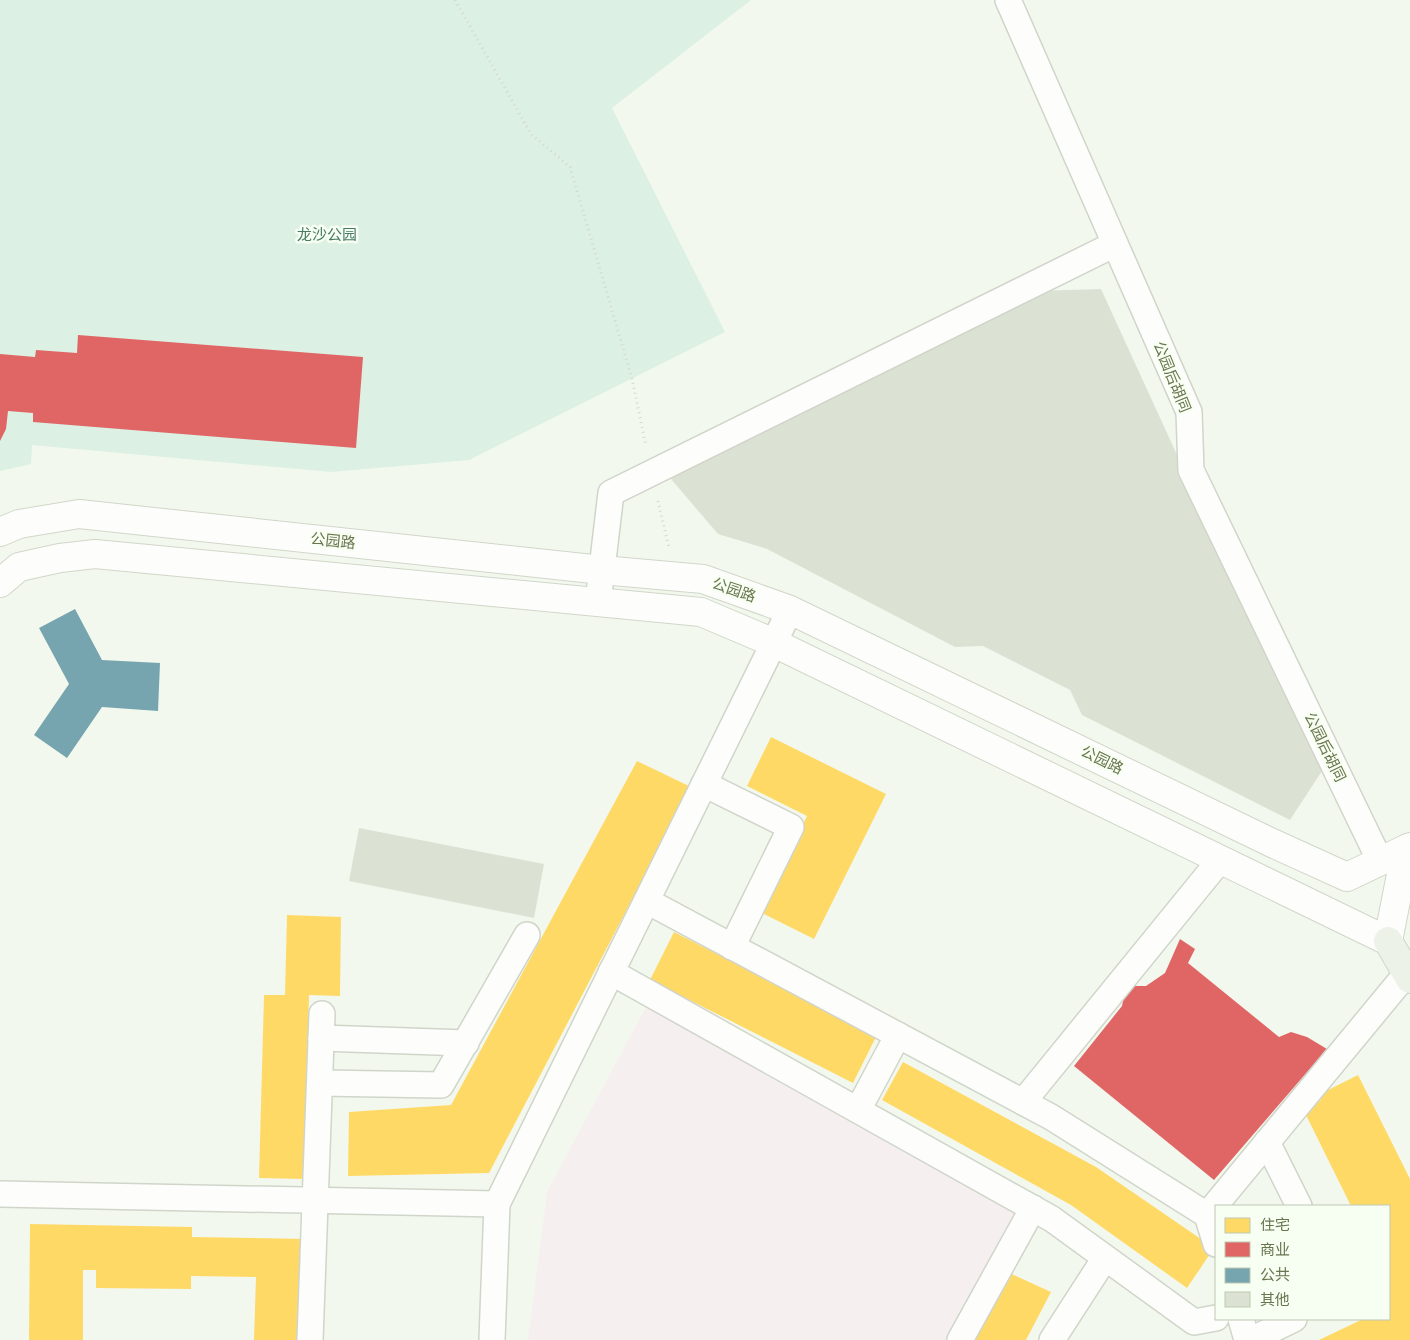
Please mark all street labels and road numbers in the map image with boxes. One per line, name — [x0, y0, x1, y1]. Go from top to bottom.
street label: 公园后胡同 — [1151, 339, 1194, 415]
street label: 公园路 — [310, 530, 356, 551]
street label: 公园路 — [710, 574, 758, 605]
street label: 公园后胡同 — [1301, 709, 1350, 784]
street label: 公园路 — [1078, 742, 1126, 777]

